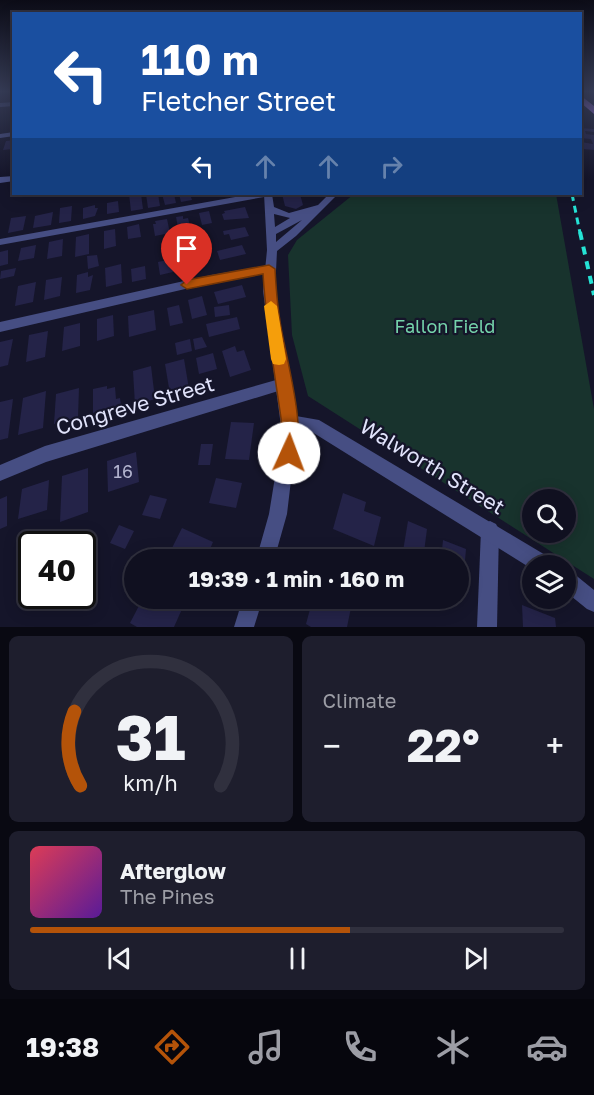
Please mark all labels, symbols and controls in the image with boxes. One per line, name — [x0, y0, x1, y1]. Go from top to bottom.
text: 110 m — [141, 34, 259, 84]
icon: left — [42, 36, 120, 114]
text: Fletcher Street — [141, 85, 336, 117]
icon: left — [186, 150, 219, 183]
icon: ahead — [249, 150, 282, 183]
icon: ahead — [312, 150, 345, 183]
icon: right — [375, 150, 408, 183]
pin — [161, 223, 212, 285]
icon: arrive — [170, 232, 203, 265]
park label: Fallon Field — [395, 315, 495, 337]
street label: Congreve Street — [53, 370, 217, 440]
street label: Walworth Street — [355, 413, 510, 520]
position arrow — [257, 421, 321, 485]
house number: 16 — [113, 460, 133, 482]
map controls — [522, 489, 576, 609]
button: search — [522, 489, 576, 543]
speed limit sign: 40 — [18, 531, 96, 609]
button: layers — [522, 555, 576, 609]
text: 19:39 · 1 min · 160 m — [189, 565, 404, 592]
text: Climate — [323, 688, 396, 712]
text: 31 — [116, 699, 186, 774]
text: 22° — [407, 718, 479, 772]
text: − — [323, 726, 341, 765]
text: + — [546, 726, 564, 765]
text: km/h — [123, 770, 178, 796]
text: Afterglow — [120, 857, 226, 884]
text: The Pines — [120, 884, 214, 908]
icon: previous — [103, 942, 136, 975]
icon: pause — [281, 942, 314, 975]
icon: next — [459, 942, 492, 975]
icon: directions — [151, 1026, 193, 1068]
icon: music — [245, 1026, 287, 1068]
icon: phone — [339, 1026, 381, 1068]
icon: climate — [432, 1026, 474, 1068]
icon: car — [526, 1026, 568, 1068]
text: 19:38 — [26, 1031, 99, 1063]

